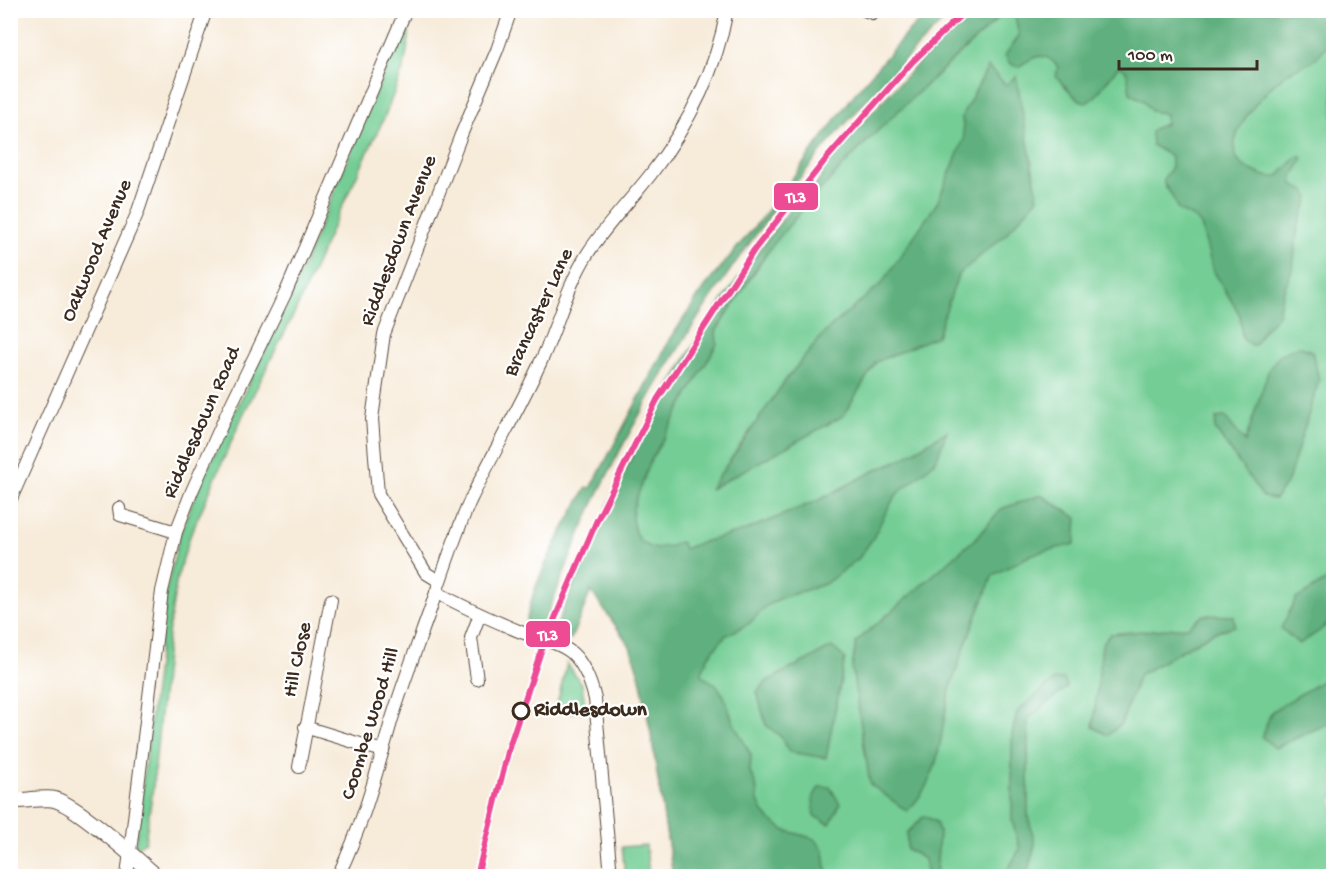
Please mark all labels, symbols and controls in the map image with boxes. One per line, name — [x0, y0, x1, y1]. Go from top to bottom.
scale bar — [1119, 33, 1257, 71]
text: 100 m — [1127, 46, 1173, 67]
street label: Riddlesdown Avenue — [356, 151, 445, 330]
street label: Oakwood Avenue — [57, 175, 140, 326]
line badge: TL3 — [773, 182, 819, 211]
text: TL3 — [784, 190, 806, 209]
street label: Brancaster Lane — [499, 244, 581, 382]
street label: Riddlesdown Road — [158, 342, 248, 503]
street label: Hill Close — [279, 619, 319, 700]
line badge: TL3 — [525, 620, 571, 648]
text: TL3 — [536, 628, 558, 647]
street label: Coombe Wood Hill — [337, 645, 407, 803]
place label: Riddlesdown — [533, 699, 648, 724]
marker: Riddlesdown — [512, 702, 530, 720]

